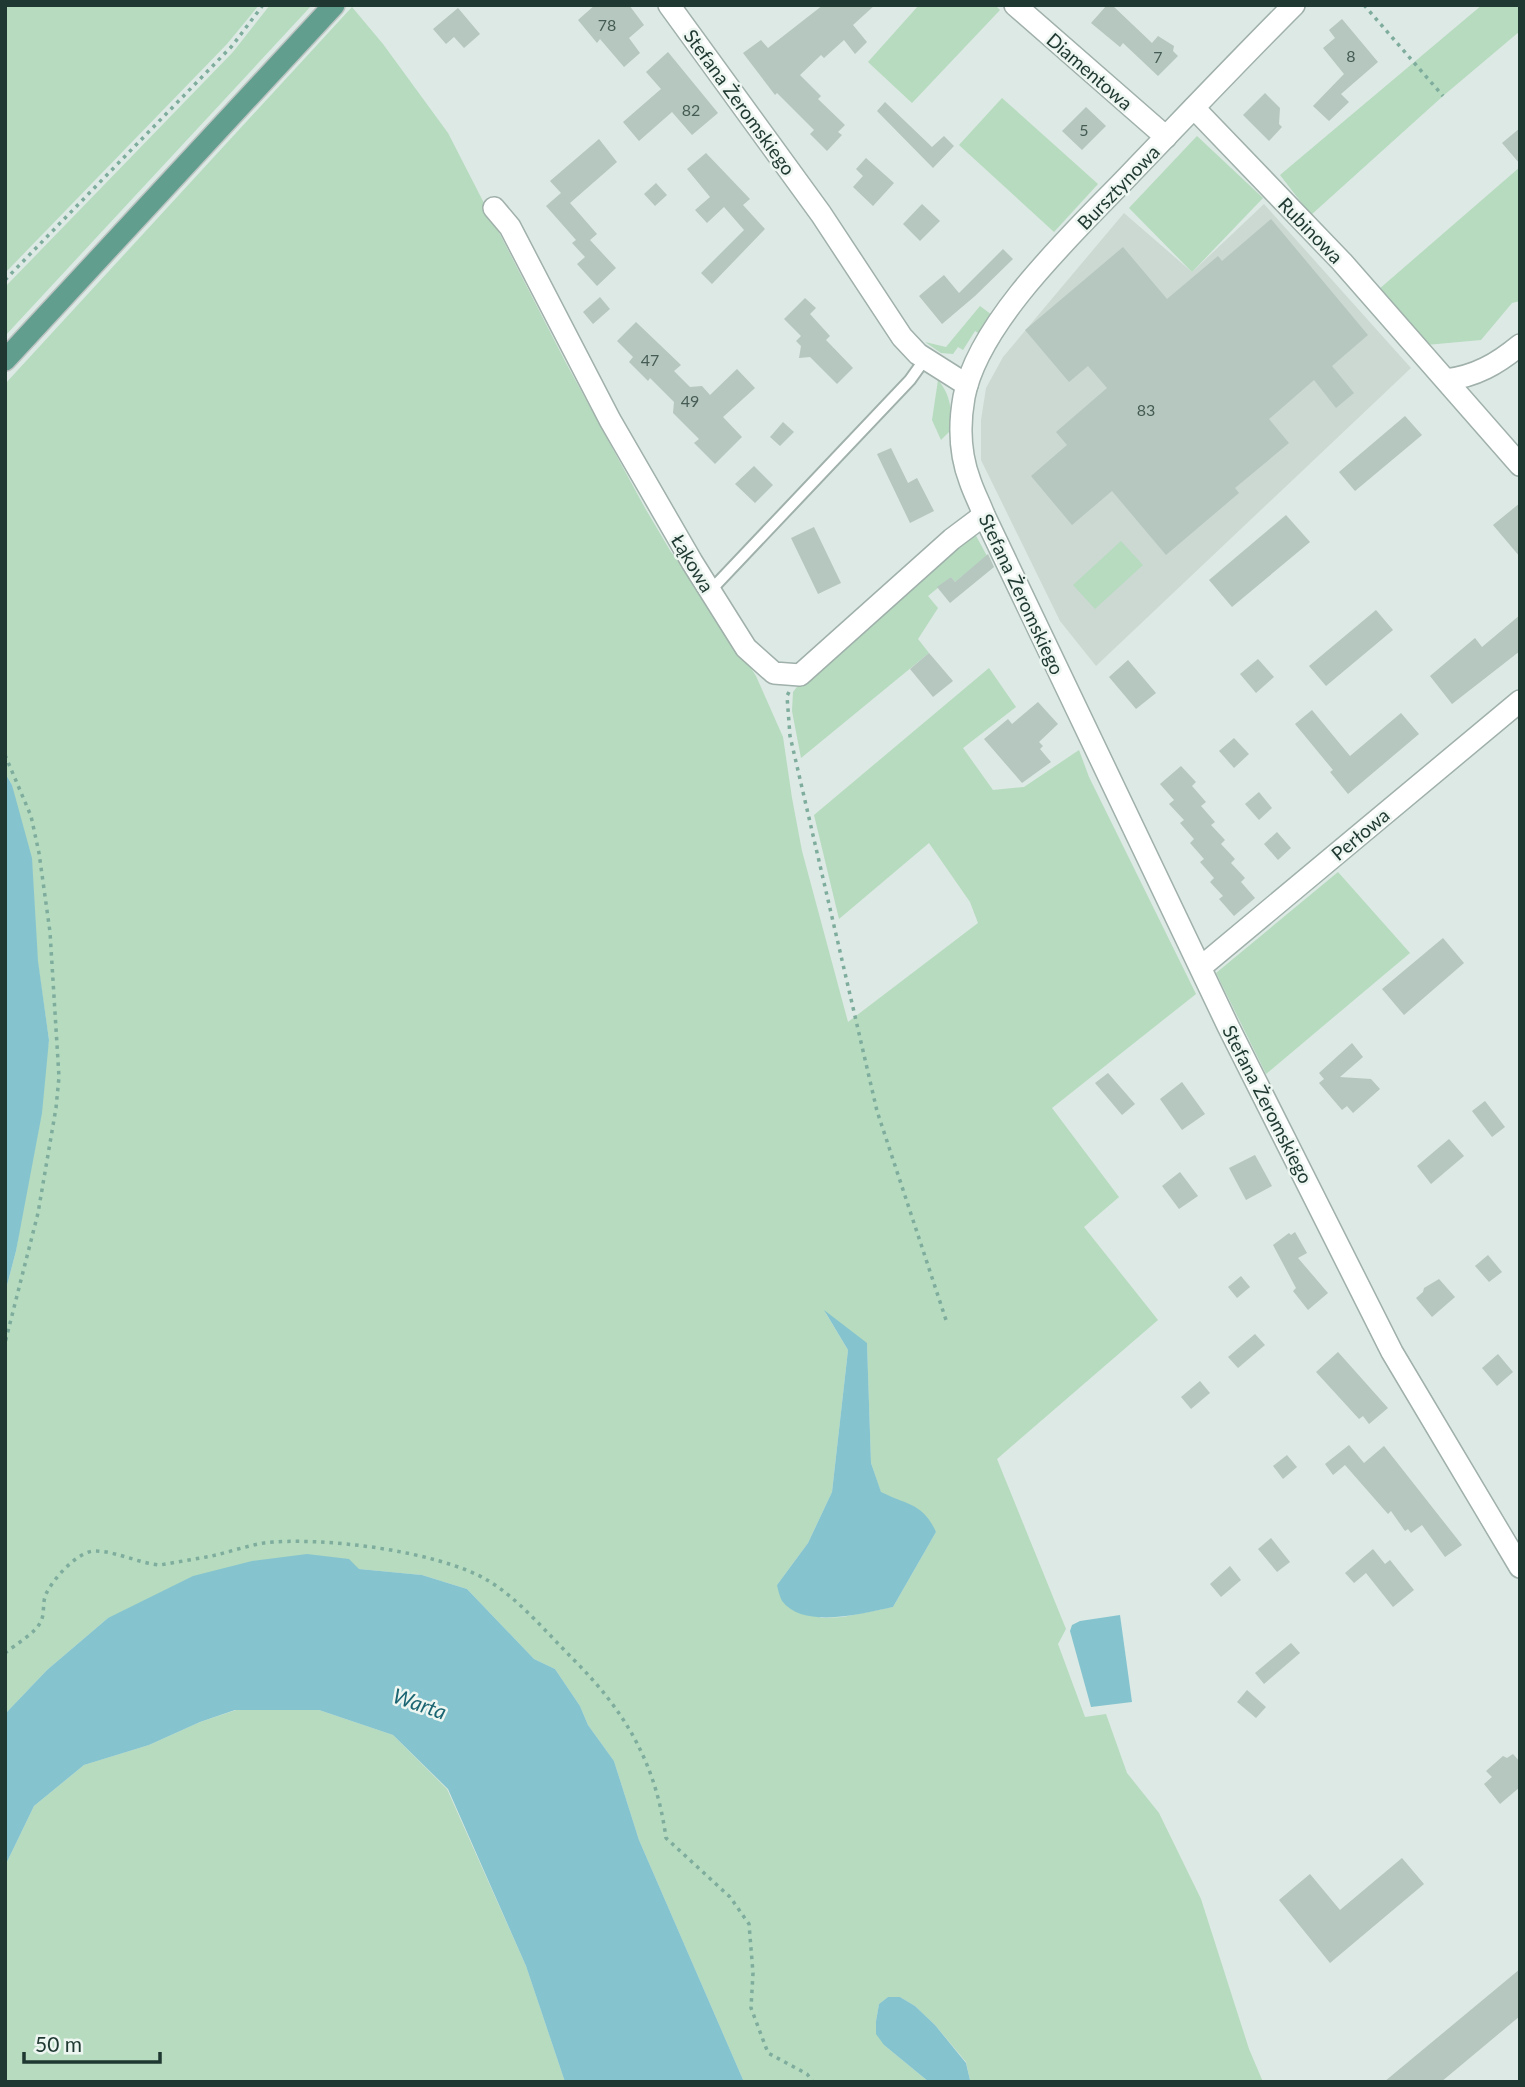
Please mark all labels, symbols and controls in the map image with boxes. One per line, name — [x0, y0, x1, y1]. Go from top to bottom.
house number: 78 — [598, 15, 616, 34]
street label: Stefana Żeromskiego — [679, 25, 801, 179]
street label: Diamentowa — [1042, 28, 1138, 114]
house number: 8 — [1346, 46, 1356, 65]
house number: 7 — [1153, 47, 1163, 66]
house number: 82 — [682, 100, 700, 119]
house number: 5 — [1079, 120, 1089, 139]
street label: Bursztynowa — [1072, 140, 1164, 234]
street label: Rubinowa — [1274, 192, 1348, 268]
house number: 47 — [641, 350, 659, 369]
house number: 49 — [681, 391, 699, 410]
house number: 83 — [1137, 400, 1155, 419]
street label: Stefana Żeromskiego — [975, 510, 1069, 678]
street label: Łąkowa — [667, 530, 719, 596]
street label: Perłowa — [1326, 803, 1394, 865]
street label: Stefana Żeromskiego — [1218, 1021, 1318, 1187]
water label: Warta — [390, 1682, 450, 1724]
scale bar — [24, 2021, 161, 2064]
text: 50 m — [35, 2031, 82, 2056]

